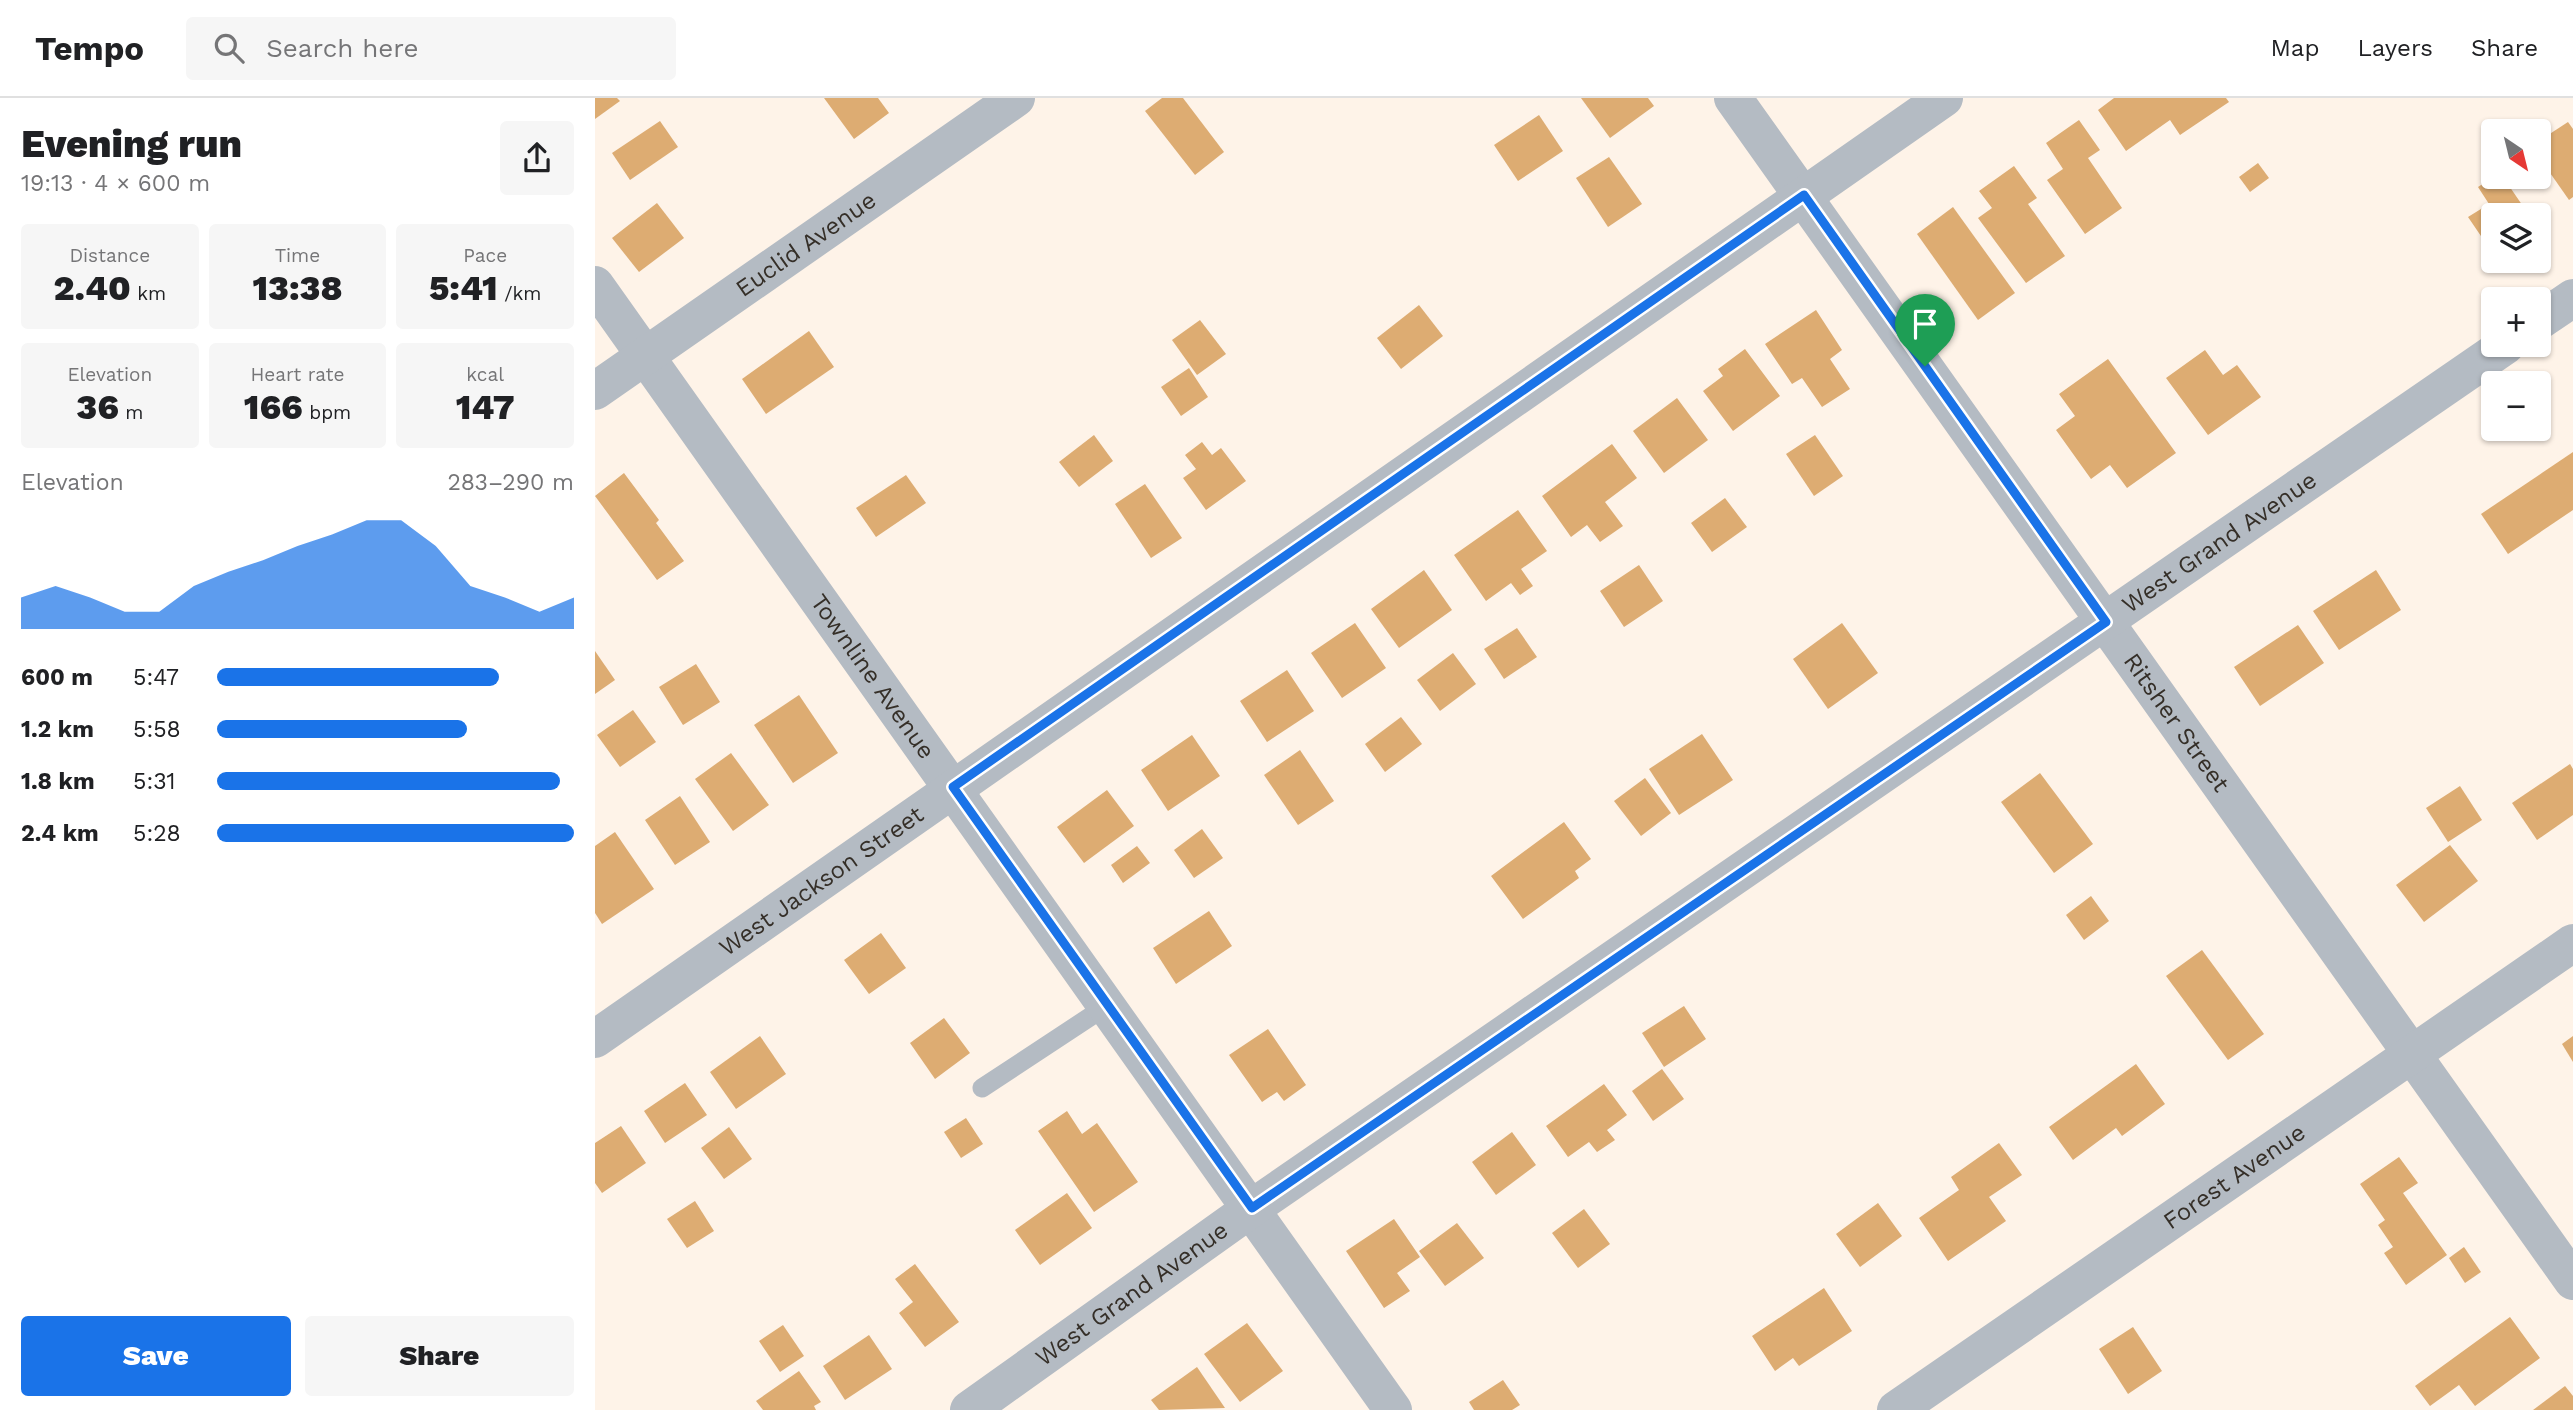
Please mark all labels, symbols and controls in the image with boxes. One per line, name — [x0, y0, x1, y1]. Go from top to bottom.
search box — [186, 17, 676, 80]
text: Tempo — [35, 29, 144, 68]
icon: search — [210, 29, 248, 67]
text: Search here — [266, 33, 419, 63]
text: Map — [2271, 34, 2319, 62]
text: Layers — [2357, 34, 2433, 62]
text: Share — [2471, 34, 2538, 62]
north arrow — [2481, 119, 2551, 189]
map controls — [2481, 119, 2551, 441]
button: share — [500, 121, 574, 195]
text: Evening run — [21, 122, 242, 166]
text: 19:13 · 4 × 600 m — [21, 170, 210, 197]
street label: Euclid Avenue — [731, 186, 881, 303]
button: layers — [2481, 203, 2551, 273]
text: Distance — [69, 244, 150, 267]
text: Time — [275, 244, 320, 267]
text: Pace — [463, 244, 507, 267]
text: 2.40 — [54, 267, 131, 309]
text: 13:38 — [252, 267, 343, 309]
text: 5:41 — [429, 267, 498, 309]
text: km — [131, 282, 166, 305]
text: /km — [498, 282, 541, 305]
button: + — [2481, 287, 2551, 357]
pin — [1895, 294, 1955, 366]
icon: arrive — [1906, 305, 1944, 343]
text: Elevation — [67, 363, 152, 386]
text: Heart rate — [251, 363, 344, 386]
text: kcal — [466, 363, 504, 386]
button: − — [2481, 371, 2551, 441]
text: 36 — [76, 386, 119, 428]
text: 166 — [244, 386, 303, 428]
text: 147 — [456, 386, 515, 428]
text: m — [119, 401, 143, 424]
text: bpm — [303, 401, 351, 424]
street label: West Grand Avenue — [2117, 466, 2322, 619]
text: Elevation — [21, 469, 124, 496]
text: 283–290 m — [447, 469, 574, 496]
street label: Townline Avenue — [805, 589, 941, 764]
street label: Ritsher Street — [2118, 648, 2235, 797]
text: 600 m — [21, 664, 93, 691]
text: 5:47 — [133, 664, 179, 691]
text: 1.2 km — [21, 716, 94, 743]
text: 5:58 — [133, 716, 181, 743]
text: 1.8 km — [21, 768, 95, 795]
text: 5:31 — [133, 768, 176, 795]
street label: West Jackson Street — [714, 800, 929, 962]
text: 2.4 km — [21, 820, 99, 847]
text: 5:28 — [133, 820, 181, 847]
street label: Forest Avenue — [2158, 1118, 2311, 1235]
street label: West Grand Avenue — [1030, 1216, 1233, 1372]
button: Save — [21, 1316, 291, 1396]
button: Share — [305, 1316, 574, 1396]

